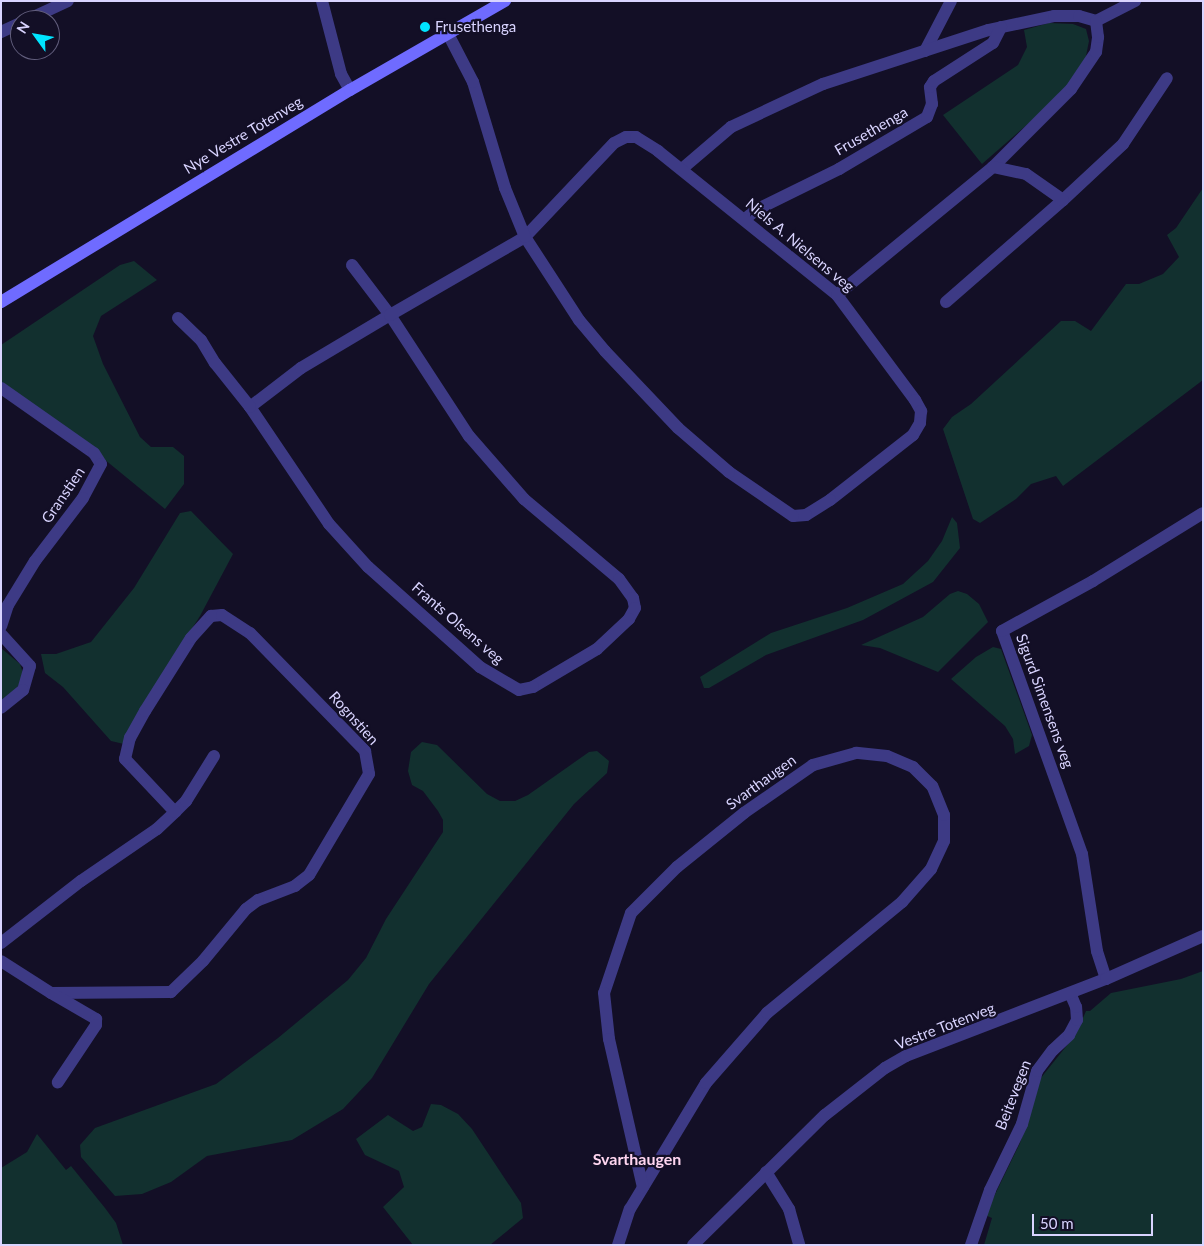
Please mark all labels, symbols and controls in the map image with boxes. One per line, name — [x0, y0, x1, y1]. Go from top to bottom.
north arrow — [10, 10, 60, 60]
text: N — [13, 18, 33, 36]
place label: Frusethenga — [435, 18, 516, 36]
marker: Frusethenga — [419, 21, 431, 33]
street label: Nye Vestre Totenveg — [180, 92, 306, 178]
street label: Frusethenga — [831, 103, 911, 159]
street label: Niels A. Nielsens veg — [742, 194, 858, 296]
street label: Granstien — [38, 463, 88, 527]
street label: Frants Olsens veg — [408, 578, 508, 668]
street label: Sigurd Simensens veg — [1012, 631, 1078, 771]
street label: Rognstien — [325, 688, 383, 748]
street label: Svarthaugen — [723, 751, 799, 813]
street label: Vestre Totenveg — [892, 999, 998, 1053]
street label: Beitevegen — [991, 1057, 1035, 1133]
district label: Svarthaugen — [593, 1149, 681, 1169]
scale bar — [1034, 1204, 1155, 1236]
text: 50 m — [1040, 1214, 1074, 1232]

